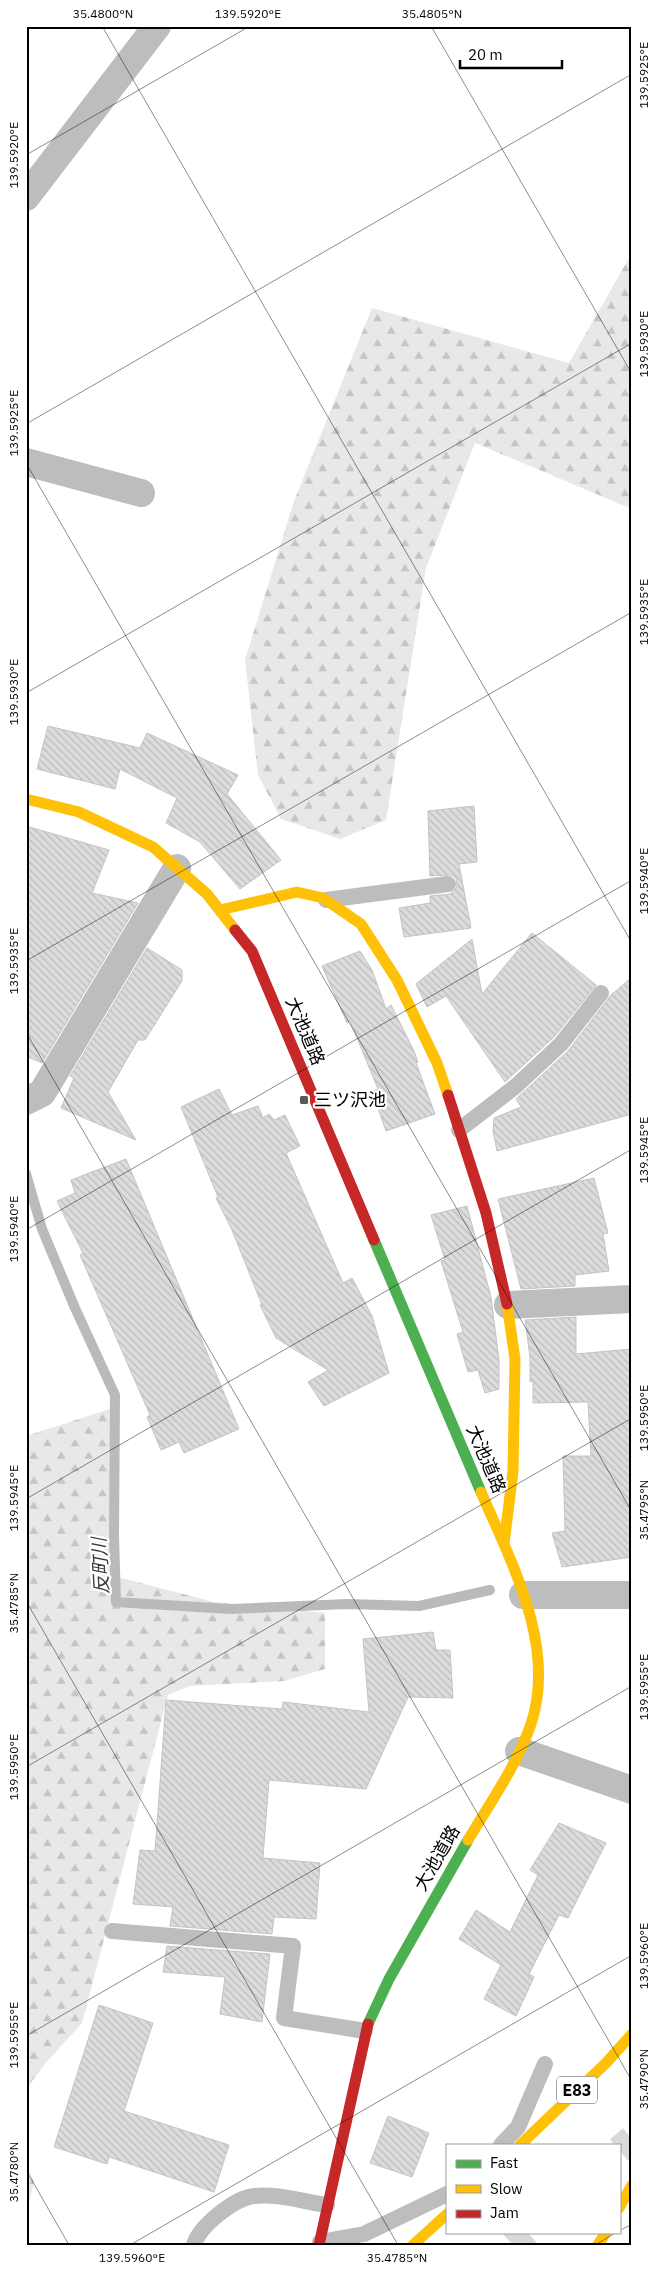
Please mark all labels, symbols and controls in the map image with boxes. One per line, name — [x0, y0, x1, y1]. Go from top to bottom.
text: 35.4800°N — [73, 6, 133, 21]
text: 139.5920°E — [215, 6, 281, 21]
text: 35.4805°N — [402, 6, 462, 21]
scale bar — [460, 38, 563, 70]
text: 139.5925°E — [636, 42, 651, 108]
text: 20 m — [468, 45, 503, 64]
text: 139.5920°E — [6, 122, 21, 188]
text: 139.5930°E — [636, 311, 651, 377]
text: 139.5925°E — [6, 390, 21, 456]
text: 139.5935°E — [636, 579, 651, 645]
text: 139.5930°E — [6, 659, 21, 725]
text: 139.5940°E — [636, 848, 651, 914]
text: 139.5935°E — [6, 928, 21, 994]
street label: 大池道路 — [281, 993, 330, 1068]
place label: 三ツ沢池 — [314, 1088, 386, 1111]
marker: 三ツ沢池 — [298, 1094, 310, 1106]
text: 139.5945°E — [636, 1117, 651, 1183]
text: 139.5940°E — [6, 1196, 21, 1262]
text: 139.5950°E — [636, 1385, 651, 1451]
street label: 大池道路 — [462, 1421, 511, 1496]
text: 139.5945°E — [6, 1465, 21, 1531]
text: 35.4795°N — [636, 1480, 651, 1540]
water label: 反町川 — [86, 1535, 113, 1595]
text: 35.4785°N — [6, 1573, 21, 1633]
text: 139.5955°E — [636, 1654, 651, 1720]
text: 139.5950°E — [6, 1734, 21, 1800]
street label: 大池道路 — [409, 1821, 465, 1895]
text: 139.5960°E — [636, 1923, 651, 1989]
text: 139.5955°E — [6, 2002, 21, 2068]
text: 35.4790°N — [636, 2049, 651, 2109]
road number: E83 — [557, 2076, 597, 2104]
text: 35.4780°N — [6, 2142, 21, 2202]
legend — [446, 2144, 620, 2234]
text: Fast — [490, 2153, 518, 2172]
text: Slow — [490, 2179, 523, 2198]
text: Jam — [490, 2203, 519, 2222]
text: 139.5960°E — [99, 2250, 165, 2265]
text: 35.4785°N — [367, 2250, 427, 2265]

